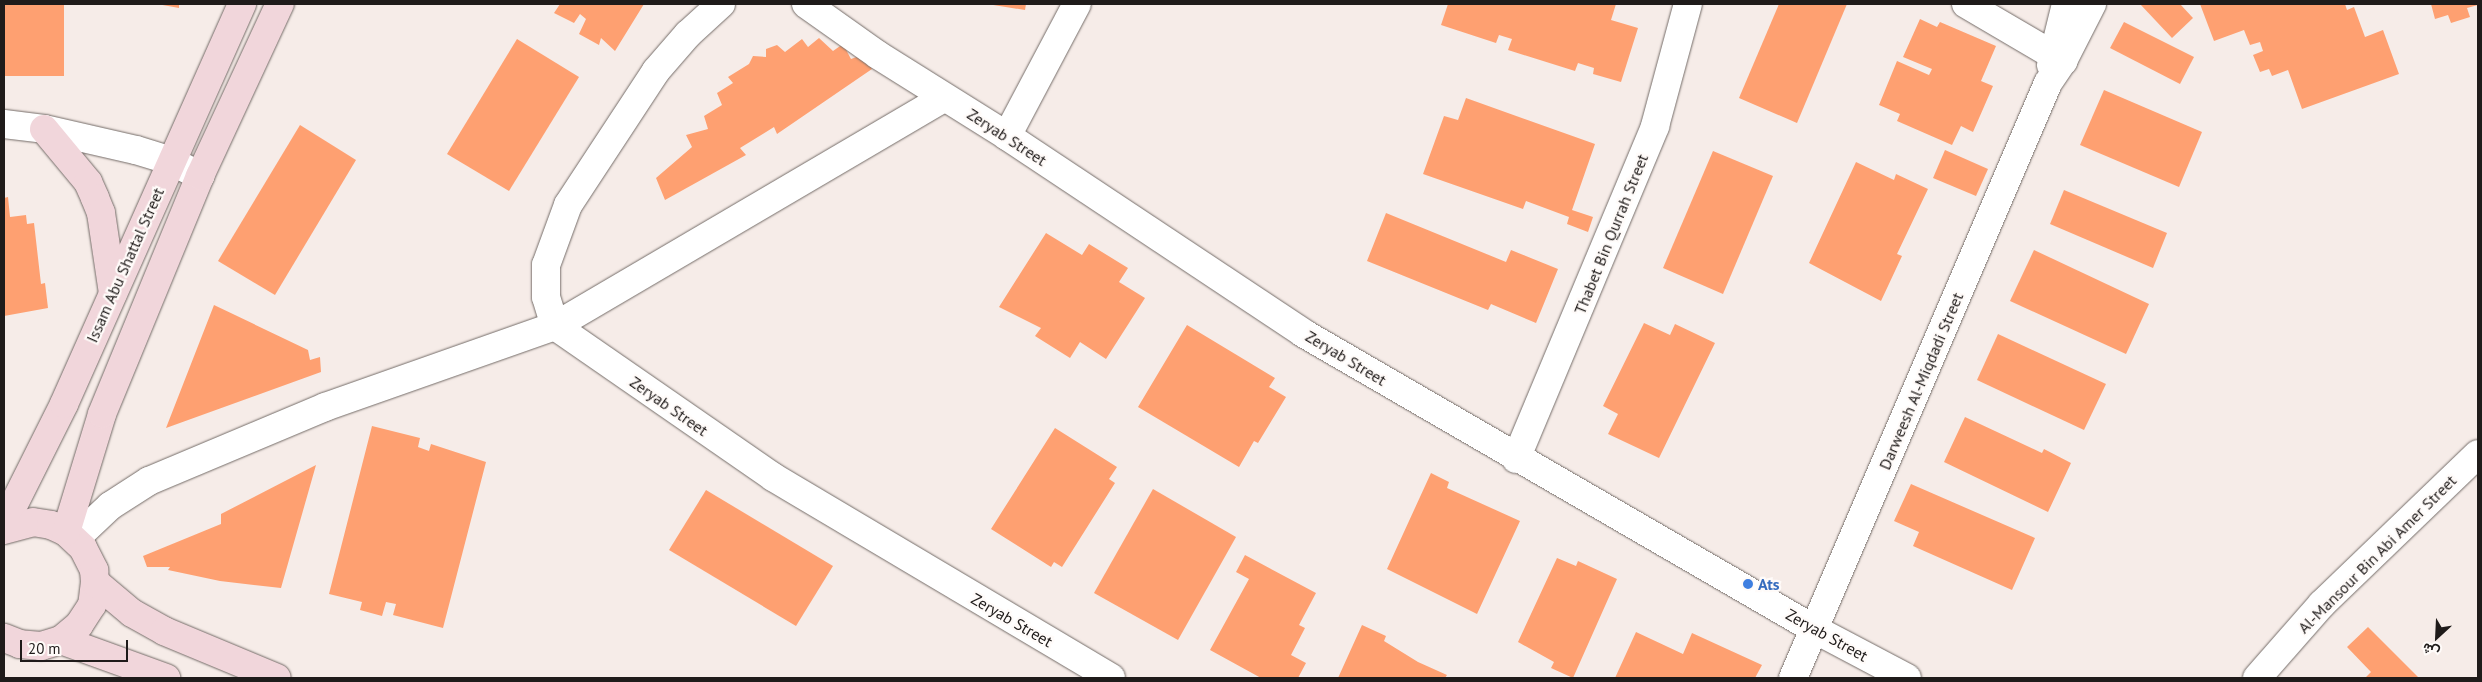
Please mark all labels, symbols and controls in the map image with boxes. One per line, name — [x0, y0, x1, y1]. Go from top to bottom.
street label: Zeryab Street — [964, 104, 1050, 170]
street label: Thabet Bin Qurrah Street — [1570, 151, 1652, 317]
street label: Issam Abu Shattal Street — [82, 184, 168, 346]
street label: Darweesh Al-Miqdadi Street — [1875, 289, 1967, 473]
street label: Zeryab Street — [1302, 326, 1390, 390]
street label: Zeryab Street — [626, 372, 712, 440]
street label: Al-Mansour Bin Abi Amer Street — [2293, 470, 2461, 638]
place label: Ats — [1758, 574, 1780, 594]
marker: Ats — [1742, 578, 1754, 590]
street label: Zeryab Street — [968, 589, 1056, 651]
street label: Zeryab Street — [1783, 605, 1871, 665]
north arrow — [2412, 612, 2462, 662]
scale bar — [22, 630, 130, 662]
text: 20 m — [28, 639, 61, 658]
text: ش — [2419, 639, 2442, 662]

